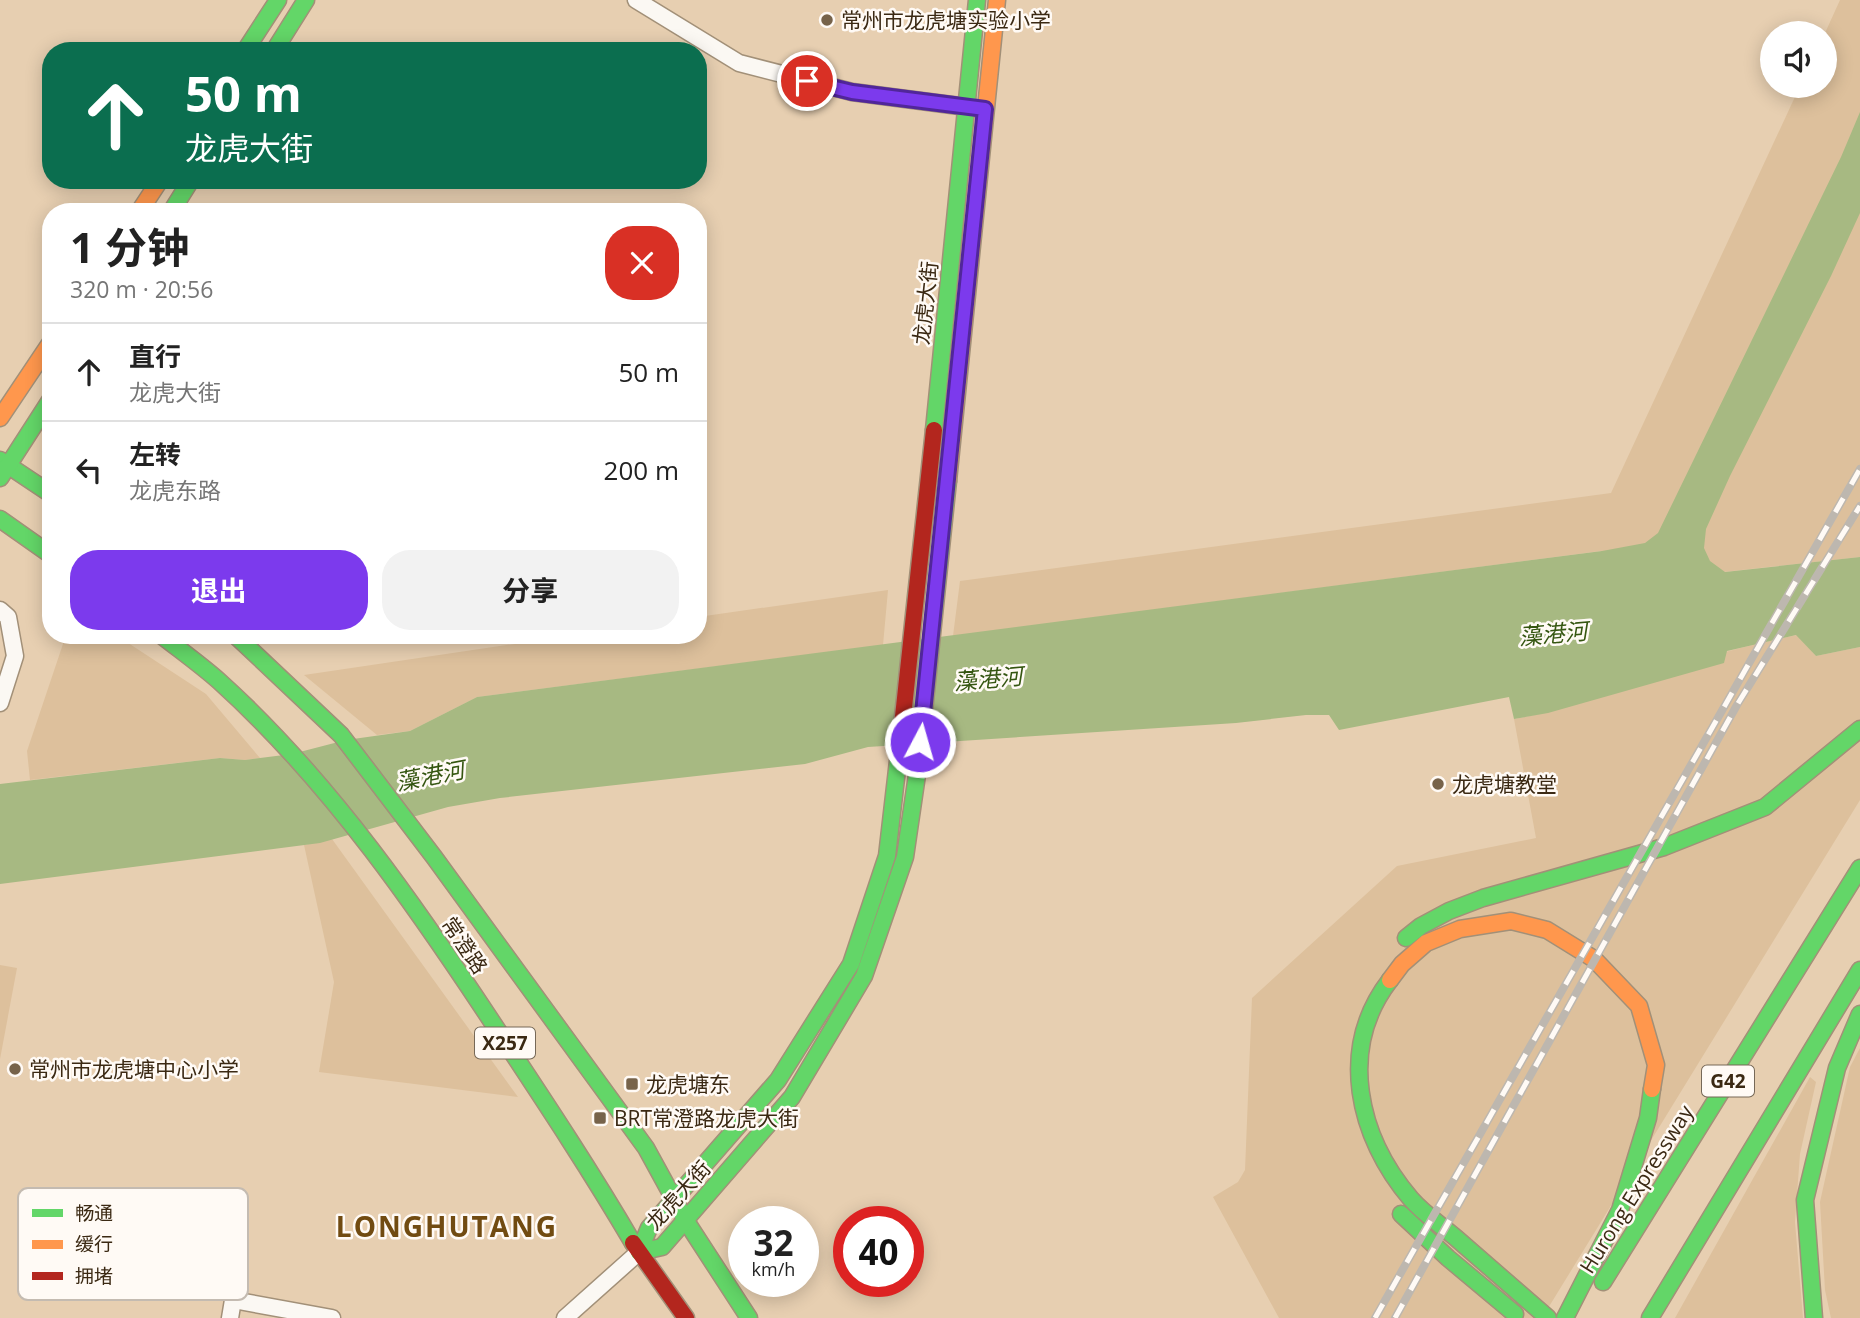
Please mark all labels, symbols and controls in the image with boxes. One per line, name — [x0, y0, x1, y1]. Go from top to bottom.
place label: 常州市龙虎塘实验小学 — [841, 6, 1051, 34]
marker: 常州市龙虎塘实验小学 — [819, 12, 835, 28]
map controls — [1760, 21, 1837, 98]
button: sound — [1760, 21, 1837, 98]
pin — [777, 51, 837, 111]
text: 50 m — [185, 60, 302, 126]
icon: arrive — [788, 62, 826, 100]
icon: ahead — [70, 70, 161, 161]
text: 龙虎大街 — [185, 126, 313, 169]
text: 1 分钟 — [70, 218, 189, 275]
button: close — [605, 226, 679, 300]
street label: 龙虎大街 — [907, 260, 943, 346]
text: 320 m · 20:56 — [70, 273, 213, 305]
text: 直行 — [129, 338, 181, 374]
icon: ahead — [70, 353, 108, 391]
text: 50 m — [618, 354, 679, 390]
text: 龙虎大街 — [129, 376, 221, 408]
text: 左转 — [129, 436, 181, 472]
icon: left — [70, 451, 108, 489]
text: 200 m — [604, 452, 679, 488]
text: 龙虎东路 — [129, 474, 221, 506]
button: 退出 — [70, 550, 368, 630]
button: 分享 — [382, 550, 679, 630]
water label: 藻港河 — [1517, 614, 1593, 652]
water label: 藻港河 — [952, 659, 1028, 697]
position arrow — [883, 705, 957, 779]
water label: 藻港河 — [393, 752, 471, 797]
place label: 龙虎塘教堂 — [1452, 770, 1557, 798]
marker: 龙虎塘教堂 — [1430, 776, 1446, 792]
street label: 常澄路 — [436, 911, 494, 979]
road number: X257 — [475, 1028, 535, 1058]
place label: 常州市龙虎塘中心小学 — [29, 1055, 239, 1083]
marker: 常州市龙虎塘中心小学 — [7, 1061, 23, 1077]
road number: G42 — [1702, 1065, 1754, 1096]
place label: 龙虎塘东 — [646, 1070, 730, 1098]
marker: 龙虎塘东 — [624, 1076, 640, 1092]
street label: Hurong Expressway — [1573, 1099, 1699, 1279]
place label: BRT常澄路龙虎大街 — [614, 1104, 799, 1132]
marker: BRT常澄路龙虎大街 — [592, 1110, 608, 1126]
street label: 龙虎大街 — [639, 1154, 717, 1236]
legend — [18, 1188, 248, 1300]
text: 畅通 — [75, 1200, 113, 1226]
speed limit sign: 40 — [833, 1206, 924, 1297]
district label: LONGHUTANG — [336, 1207, 558, 1245]
text: 32 — [753, 1219, 794, 1266]
text: 缓行 — [75, 1231, 113, 1257]
text: km/h — [752, 1257, 795, 1281]
text: 拥堵 — [75, 1263, 113, 1289]

